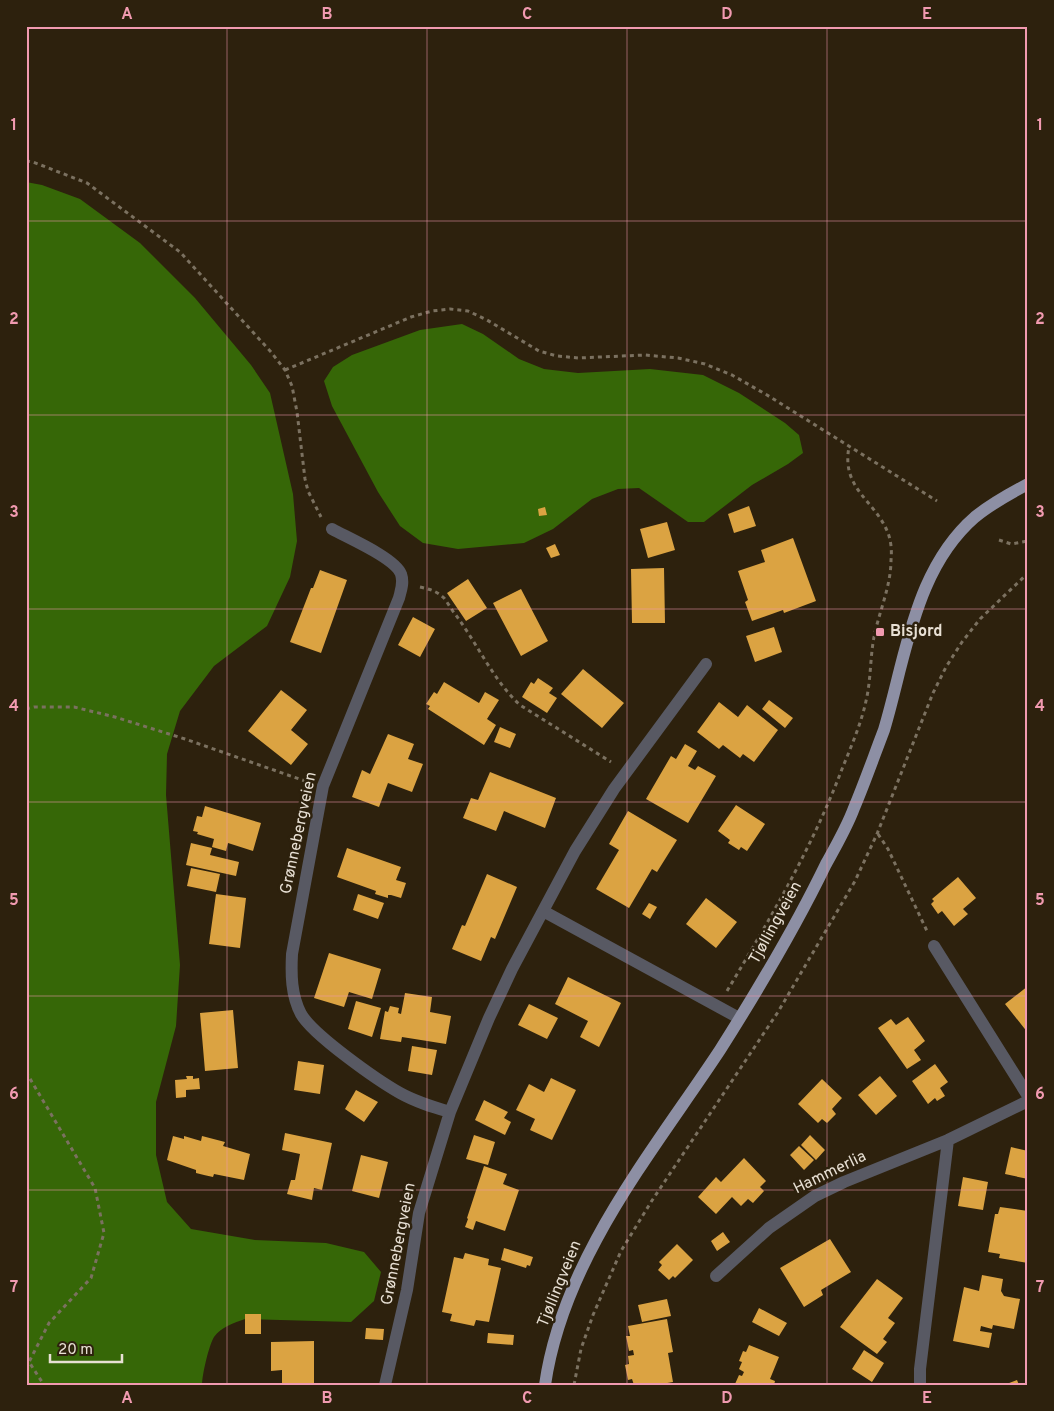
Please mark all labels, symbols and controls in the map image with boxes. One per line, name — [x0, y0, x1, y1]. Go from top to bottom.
text: A — [121, 5, 133, 25]
text: B — [321, 5, 333, 25]
text: C — [522, 5, 532, 25]
text: D — [721, 5, 733, 25]
text: E — [922, 5, 932, 25]
text: 1 — [11, 116, 17, 136]
text: 1 — [1037, 116, 1043, 136]
text: 2 — [9, 310, 19, 330]
text: 2 — [1035, 310, 1045, 330]
text: 3 — [9, 503, 19, 523]
text: 3 — [1035, 503, 1045, 523]
place label: Bisjord — [890, 622, 942, 642]
marker: Bisjord — [874, 626, 886, 638]
text: 4 — [9, 697, 19, 717]
text: 4 — [1035, 697, 1045, 717]
street label: Grønnebergveien — [276, 770, 322, 896]
street label: Tjøllingveien — [745, 878, 807, 968]
text: 5 — [9, 891, 19, 911]
text: 5 — [1035, 891, 1045, 911]
text: 6 — [9, 1085, 19, 1105]
text: 6 — [1035, 1085, 1045, 1105]
street label: Hammerlia — [790, 1147, 870, 1199]
street label: Grønnebergveien — [377, 1181, 421, 1307]
street label: Tjøllingveien — [534, 1238, 586, 1330]
text: 7 — [10, 1278, 18, 1298]
text: 7 — [1036, 1278, 1044, 1298]
scale bar — [50, 1331, 122, 1363]
text: 20 m — [58, 1341, 93, 1360]
text: A — [121, 1389, 133, 1409]
text: B — [321, 1389, 333, 1409]
text: C — [522, 1389, 532, 1409]
text: D — [721, 1389, 733, 1409]
text: E — [922, 1389, 932, 1409]

